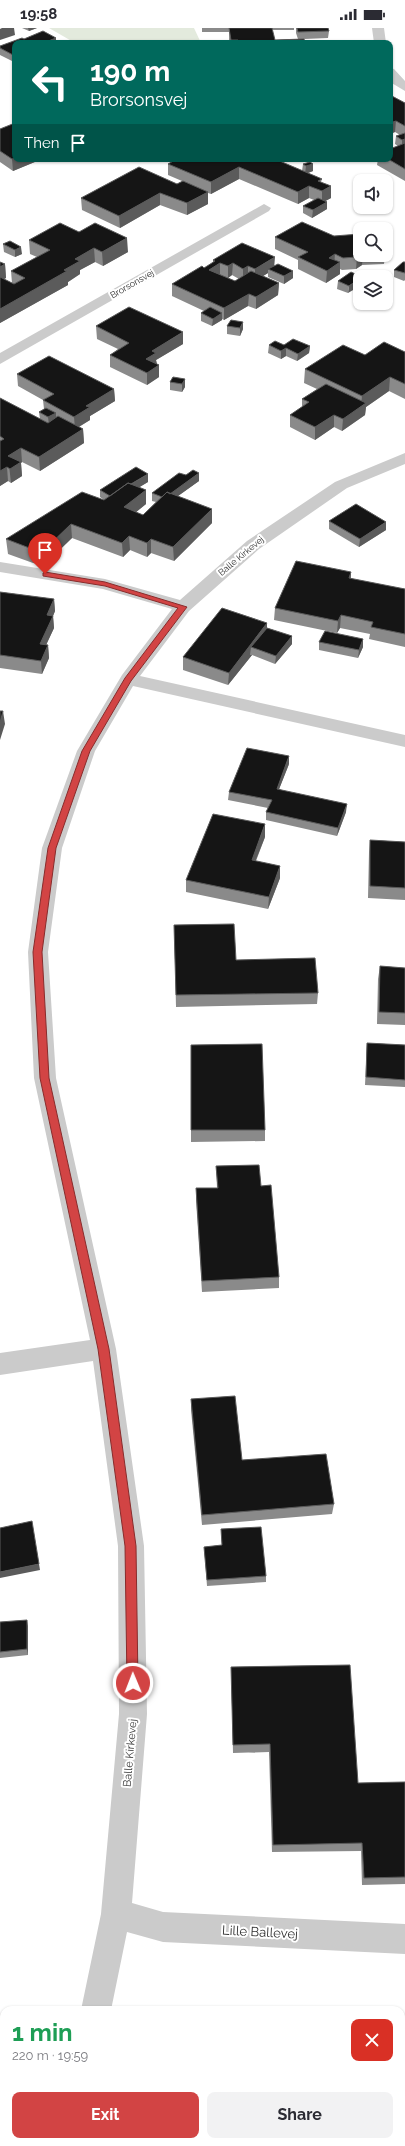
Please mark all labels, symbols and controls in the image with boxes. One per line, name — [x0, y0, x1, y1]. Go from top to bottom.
text: 19:58 — [20, 5, 57, 23]
text: 190 m — [90, 55, 170, 88]
icon: left — [24, 56, 76, 108]
text: Brorsonsvej — [90, 89, 187, 110]
icon: arrive — [67, 132, 89, 154]
text: Then — [24, 134, 59, 152]
map controls — [353, 174, 393, 310]
button: sound — [353, 174, 393, 214]
button: search — [353, 222, 393, 262]
street label: Brorsonsvej — [108, 268, 156, 300]
button: layers — [353, 270, 393, 310]
pin — [28, 533, 62, 574]
street label: Balle Kirkevej — [216, 534, 266, 578]
icon: arrive — [34, 539, 56, 561]
position arrow — [112, 1662, 154, 1704]
street label: Balle Kirkevej — [121, 1718, 139, 1788]
street label: Lille Ballevej — [222, 1923, 298, 1941]
text: 1 min — [12, 2018, 73, 2047]
button: close — [351, 2019, 393, 2061]
text: 220 m · 19:59 — [12, 2048, 88, 2063]
button: Exit — [12, 2092, 199, 2138]
button: Share — [207, 2092, 393, 2138]

